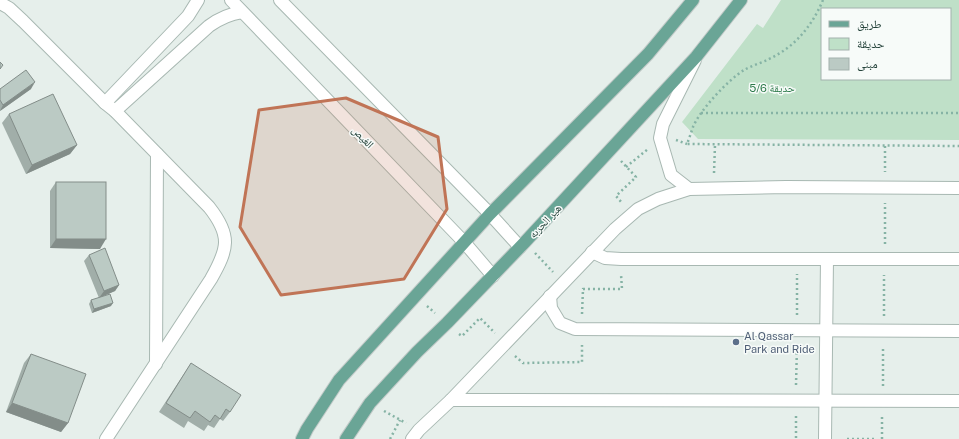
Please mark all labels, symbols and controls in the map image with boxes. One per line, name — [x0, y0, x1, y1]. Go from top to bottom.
legend — [821, 8, 951, 80]
text: طريق — [857, 17, 882, 31]
text: حديقة — [857, 37, 885, 51]
text: مبنى — [857, 57, 878, 71]
park label: حديقة 5/6 — [749, 82, 795, 94]
street label: الغيص — [349, 124, 376, 151]
street label: هير الحربه — [526, 201, 564, 240]
place label: Al Qassar Park and Ride — [744, 330, 815, 355]
marker: Al Qassar Park and Ride — [731, 337, 741, 347]

